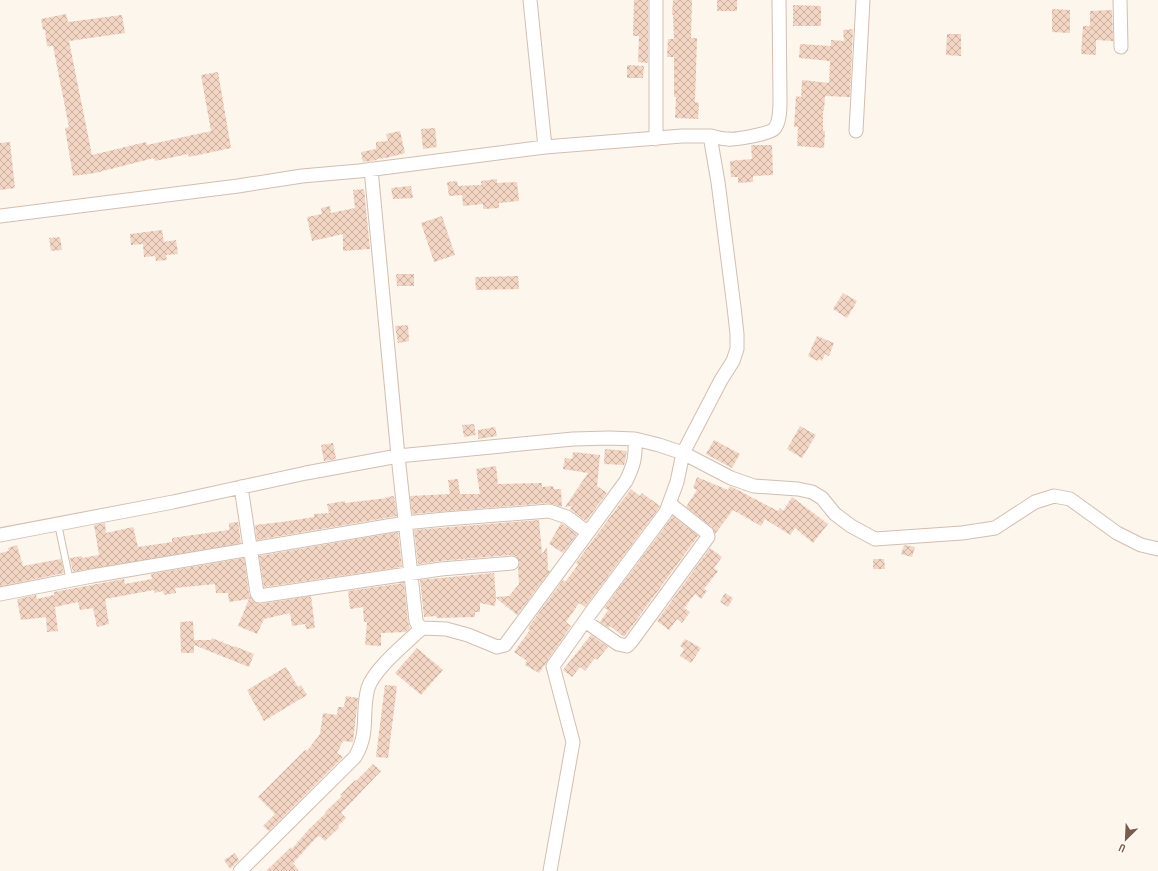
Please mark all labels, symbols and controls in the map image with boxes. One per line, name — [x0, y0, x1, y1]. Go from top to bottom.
north arrow — [1106, 819, 1146, 859]
text: U — [1116, 840, 1127, 856]

